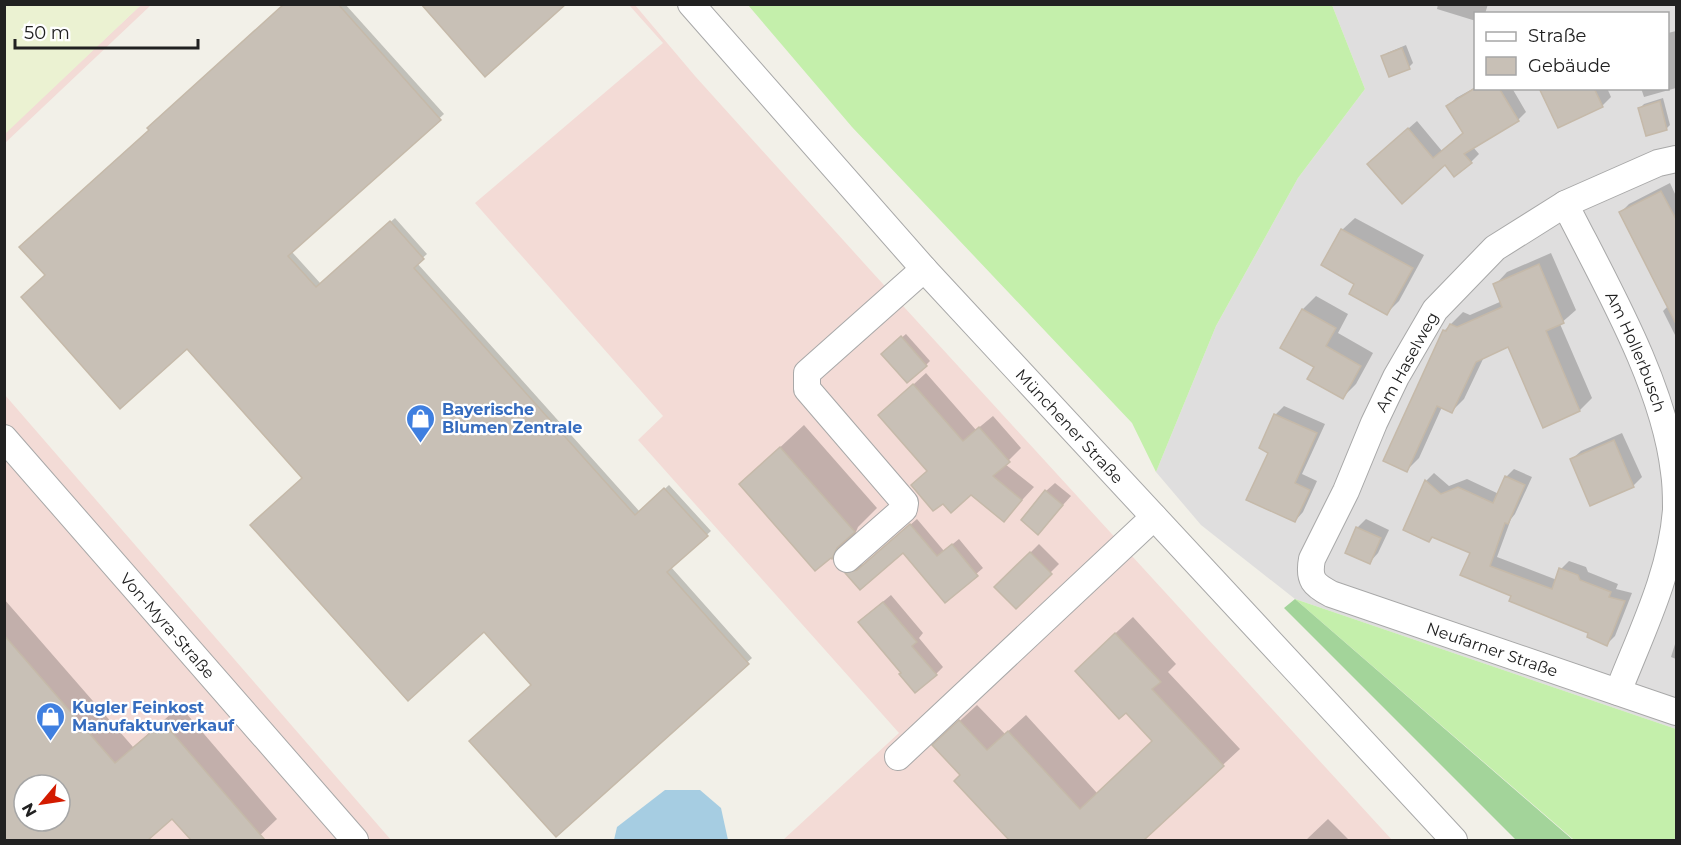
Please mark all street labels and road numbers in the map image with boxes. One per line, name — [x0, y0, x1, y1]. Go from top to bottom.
street label: Am Hollerbusch — [1602, 288, 1670, 414]
street label: Am Haselweg — [1372, 309, 1442, 415]
street label: Münchener Straße — [1012, 365, 1127, 487]
street label: Von-Myra-Straße — [116, 569, 219, 682]
street label: Neufarner Straße — [1424, 618, 1560, 680]

